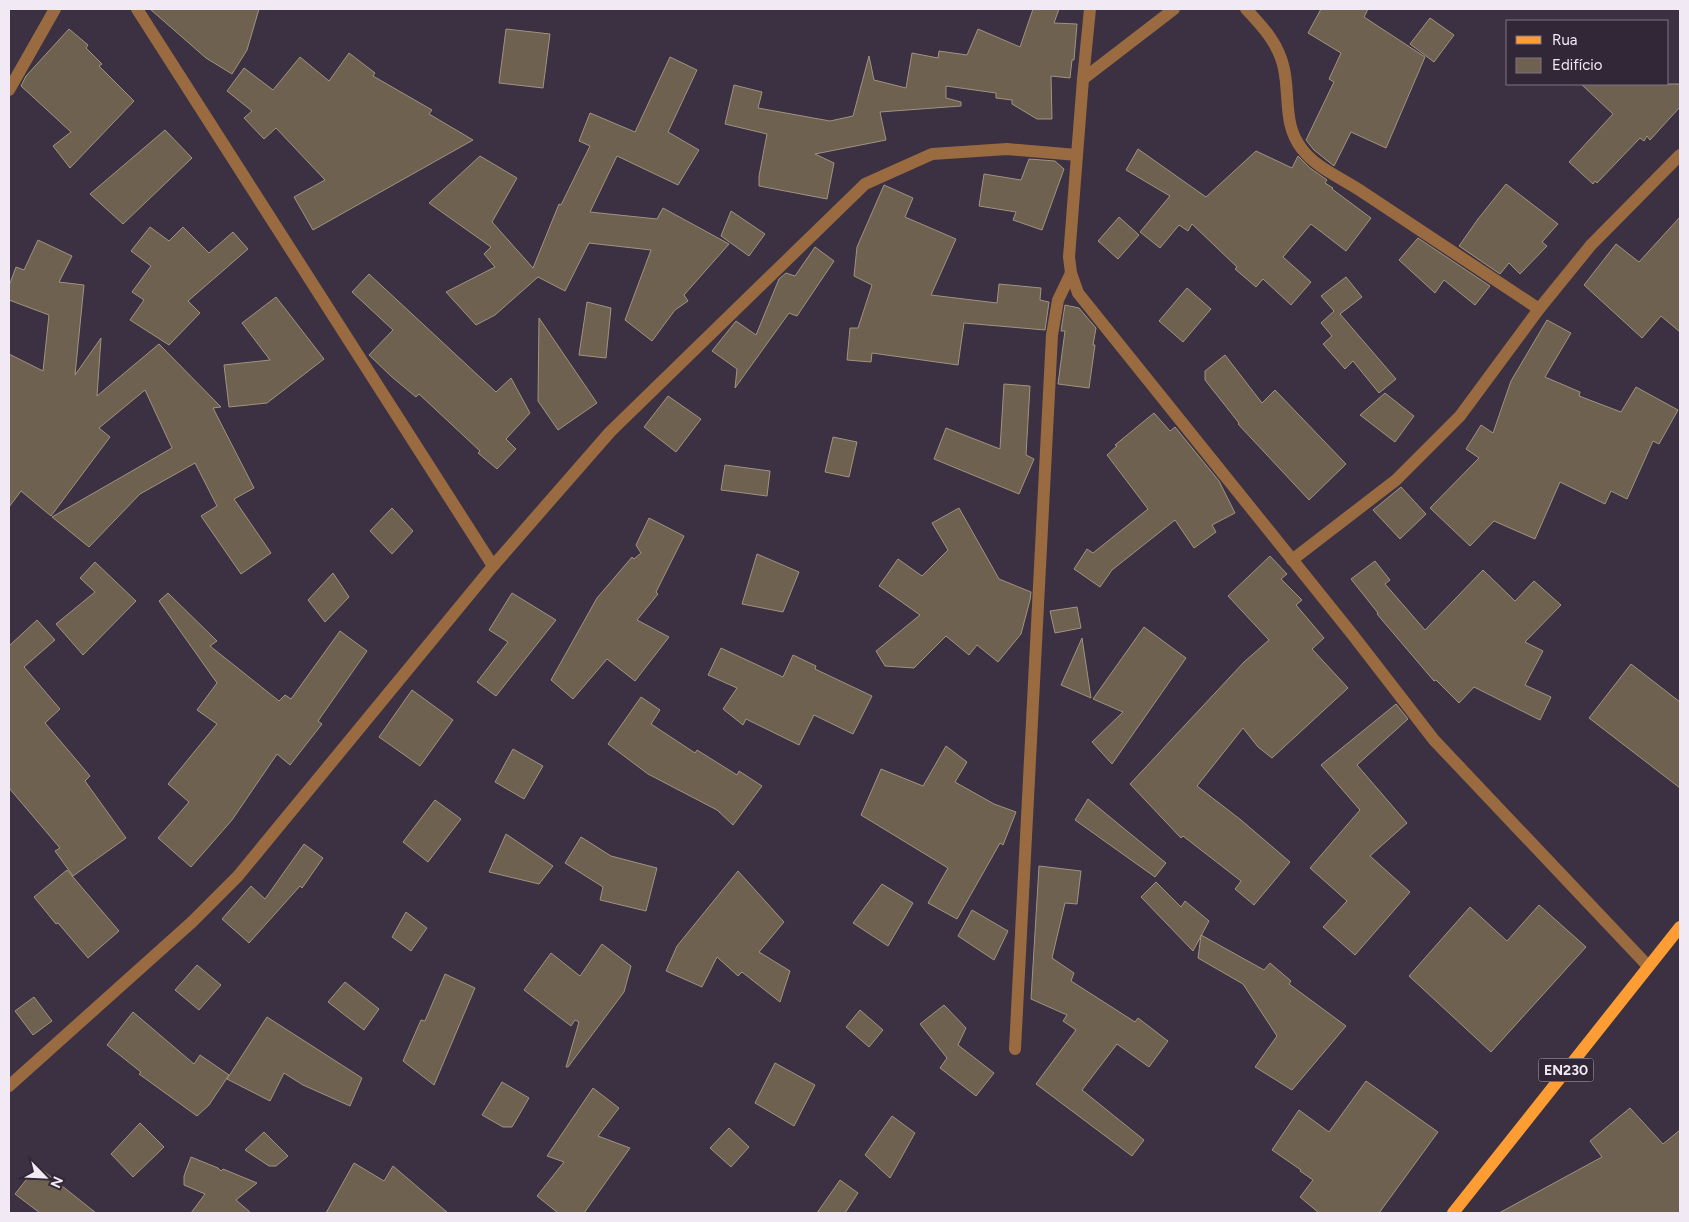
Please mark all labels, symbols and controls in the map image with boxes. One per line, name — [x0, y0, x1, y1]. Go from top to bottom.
legend — [1506, 20, 1669, 85]
text: Rua — [1552, 31, 1577, 49]
text: Edifício — [1552, 56, 1603, 74]
road number: EN230 — [1538, 1058, 1594, 1082]
north arrow — [20, 1152, 70, 1202]
text: N — [46, 1174, 66, 1190]

